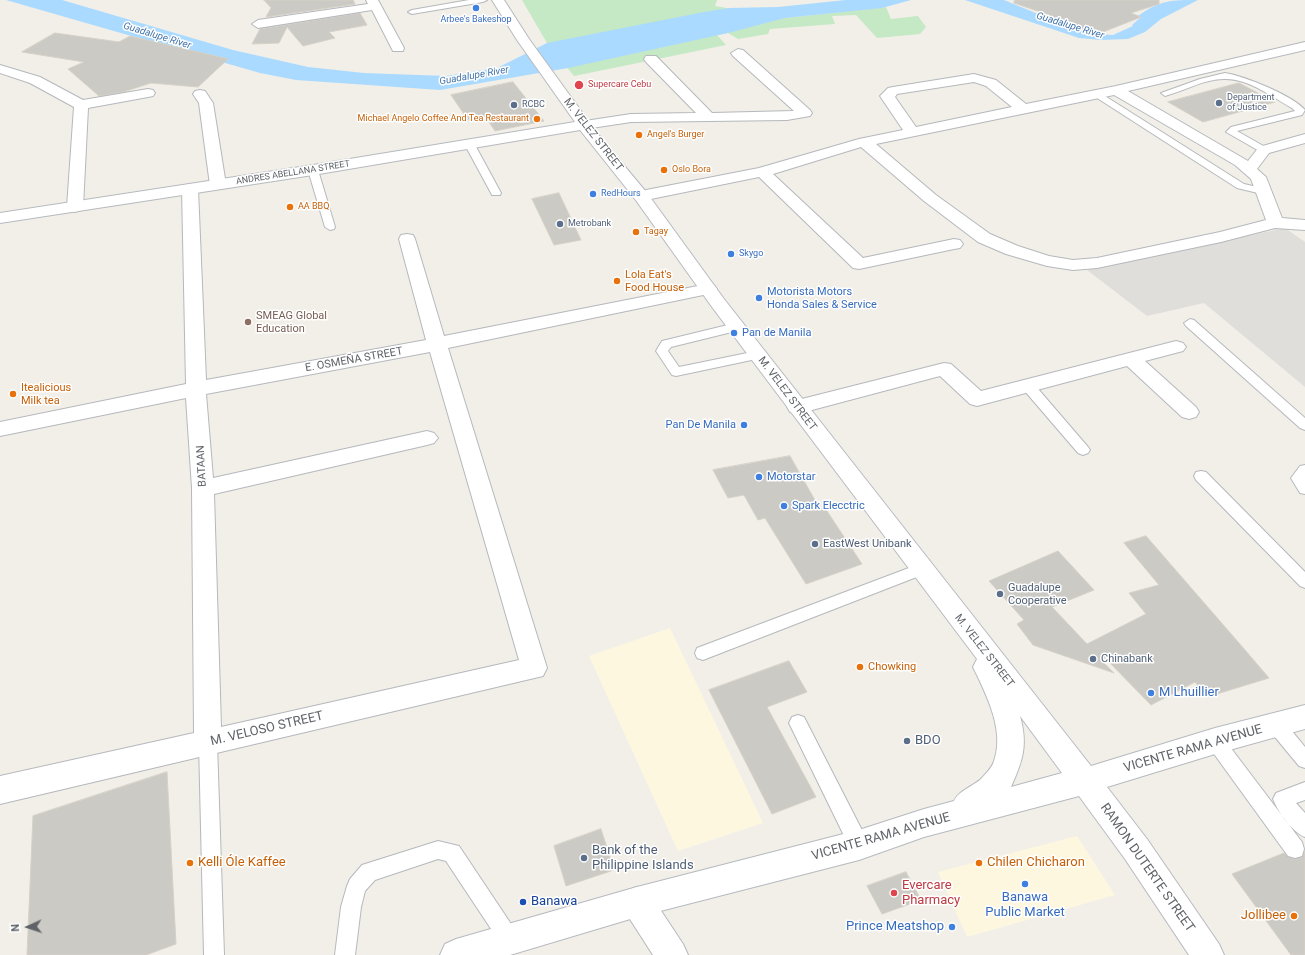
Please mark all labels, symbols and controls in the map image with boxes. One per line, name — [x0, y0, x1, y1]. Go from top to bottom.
marker: Arbee's Bakeshop — [471, 3, 481, 13]
water label: Guadalupe River — [1035, 10, 1105, 42]
place label: Arbee's Bakeshop — [440, 15, 512, 25]
water label: Guadalupe River — [122, 20, 192, 52]
water label: Guadalupe River — [438, 64, 510, 88]
marker: Supercare Cebu — [573, 79, 585, 91]
place label: Supercare Cebu — [588, 80, 651, 90]
place label: Department of Justice — [1227, 93, 1274, 114]
street label: M. VELEZ STREET — [560, 96, 626, 174]
marker: Department of Justice — [1214, 98, 1224, 108]
marker: RCBC — [509, 100, 519, 110]
place label: RCBC — [522, 100, 545, 110]
place label: Michael Angelo Coffee And Tea Restaurant — [358, 114, 529, 124]
marker: Michael Angelo Coffee And Tea Restaurant — [532, 114, 542, 124]
marker: Angel's Burger — [634, 130, 644, 140]
place label: Angel's Burger — [647, 130, 704, 140]
street label: ANDRES ABELLANA STREET — [235, 159, 351, 187]
marker: Oslo Bora — [659, 165, 669, 175]
place label: Oslo Bora — [672, 165, 711, 175]
marker: RedHours — [588, 189, 598, 199]
place label: RedHours — [601, 189, 641, 199]
marker: AA BBQ — [285, 202, 295, 212]
place label: AA BBQ — [298, 202, 329, 212]
marker: Metrobank — [555, 219, 565, 229]
place label: Metrobank — [568, 219, 611, 229]
marker: Tagay — [631, 227, 641, 237]
place label: Tagay — [644, 227, 668, 237]
marker: Skygo — [726, 249, 736, 259]
place label: Skygo — [739, 249, 763, 259]
place label: Lola Eat's Food House — [625, 268, 684, 294]
marker: Lola Eat's Food House — [612, 276, 622, 286]
place label: Motorista Motors Honda Sales & Service — [767, 285, 877, 311]
marker: Motorista Motors Honda Sales & Service — [754, 293, 764, 303]
place label: SMEAG Global Education — [256, 309, 327, 335]
marker: SMEAG Global Education — [243, 317, 253, 327]
place label: Pan de Manila — [742, 326, 811, 340]
marker: Pan de Manila — [729, 328, 739, 338]
street label: E. OSMEÑA STREET — [304, 345, 404, 375]
street label: M. VELEZ STREET — [755, 354, 819, 434]
place label: Itealicious Milk tea — [21, 381, 71, 407]
marker: Itealicious Milk tea — [8, 389, 18, 399]
place label: Pan De Manila — [666, 418, 736, 432]
marker: Pan De Manila — [739, 420, 749, 430]
street label: BATAAN — [194, 445, 210, 487]
place label: Motorstar — [767, 470, 815, 484]
marker: Motorstar — [754, 472, 764, 482]
place label: Spark Elecctric — [792, 499, 865, 513]
marker: Spark Elecctric — [779, 501, 789, 511]
place label: EastWest Unibank — [823, 537, 912, 551]
marker: EastWest Unibank — [810, 539, 820, 549]
place label: Guadalupe Cooperative — [1008, 581, 1067, 607]
marker: Guadalupe Cooperative — [995, 589, 1005, 599]
street label: M. VELEZ STREET — [951, 612, 1017, 690]
place label: Chinabank — [1101, 652, 1153, 666]
marker: Chinabank — [1088, 654, 1098, 664]
place label: Chowking — [868, 660, 916, 674]
marker: Chowking — [855, 662, 865, 672]
place label: M Lhuillier — [1159, 685, 1219, 701]
marker: M Lhuillier — [1146, 688, 1156, 698]
street label: M. VELOSO STREET — [209, 708, 325, 750]
street label: VICENTE RAMA AVENUE — [1122, 722, 1264, 776]
place label: BDO — [915, 733, 941, 749]
marker: BDO — [902, 736, 912, 746]
street label: RAMON DUTERTE STREET — [1097, 801, 1197, 935]
street label: VICENTE RAMA AVENUE — [810, 810, 952, 864]
place label: Bank of the Philippine Islands — [592, 843, 694, 874]
marker: Bank of the Philippine Islands — [579, 853, 589, 863]
place label: Kelli Óle Kaffee — [198, 855, 286, 871]
place label: Chilen Chicharon — [987, 855, 1085, 871]
marker: Kelli Óle Kaffee — [185, 858, 195, 868]
marker: Chilen Chicharon — [974, 858, 984, 868]
place label: Evercare Pharmacy — [902, 878, 960, 909]
marker: Banawa Public Market — [1020, 879, 1030, 889]
marker: Evercare Pharmacy — [889, 888, 899, 898]
place label: Banawa Public Market — [985, 890, 1065, 921]
place label: Banawa — [531, 894, 577, 910]
marker: Banawa — [518, 897, 528, 907]
north arrow — [8, 907, 48, 947]
place label: Jollibee — [1241, 908, 1286, 924]
marker: Jollibee — [1289, 911, 1299, 921]
place label: Prince Meatshop — [846, 919, 944, 935]
marker: Prince Meatshop — [947, 922, 957, 932]
text: N — [9, 923, 22, 932]

